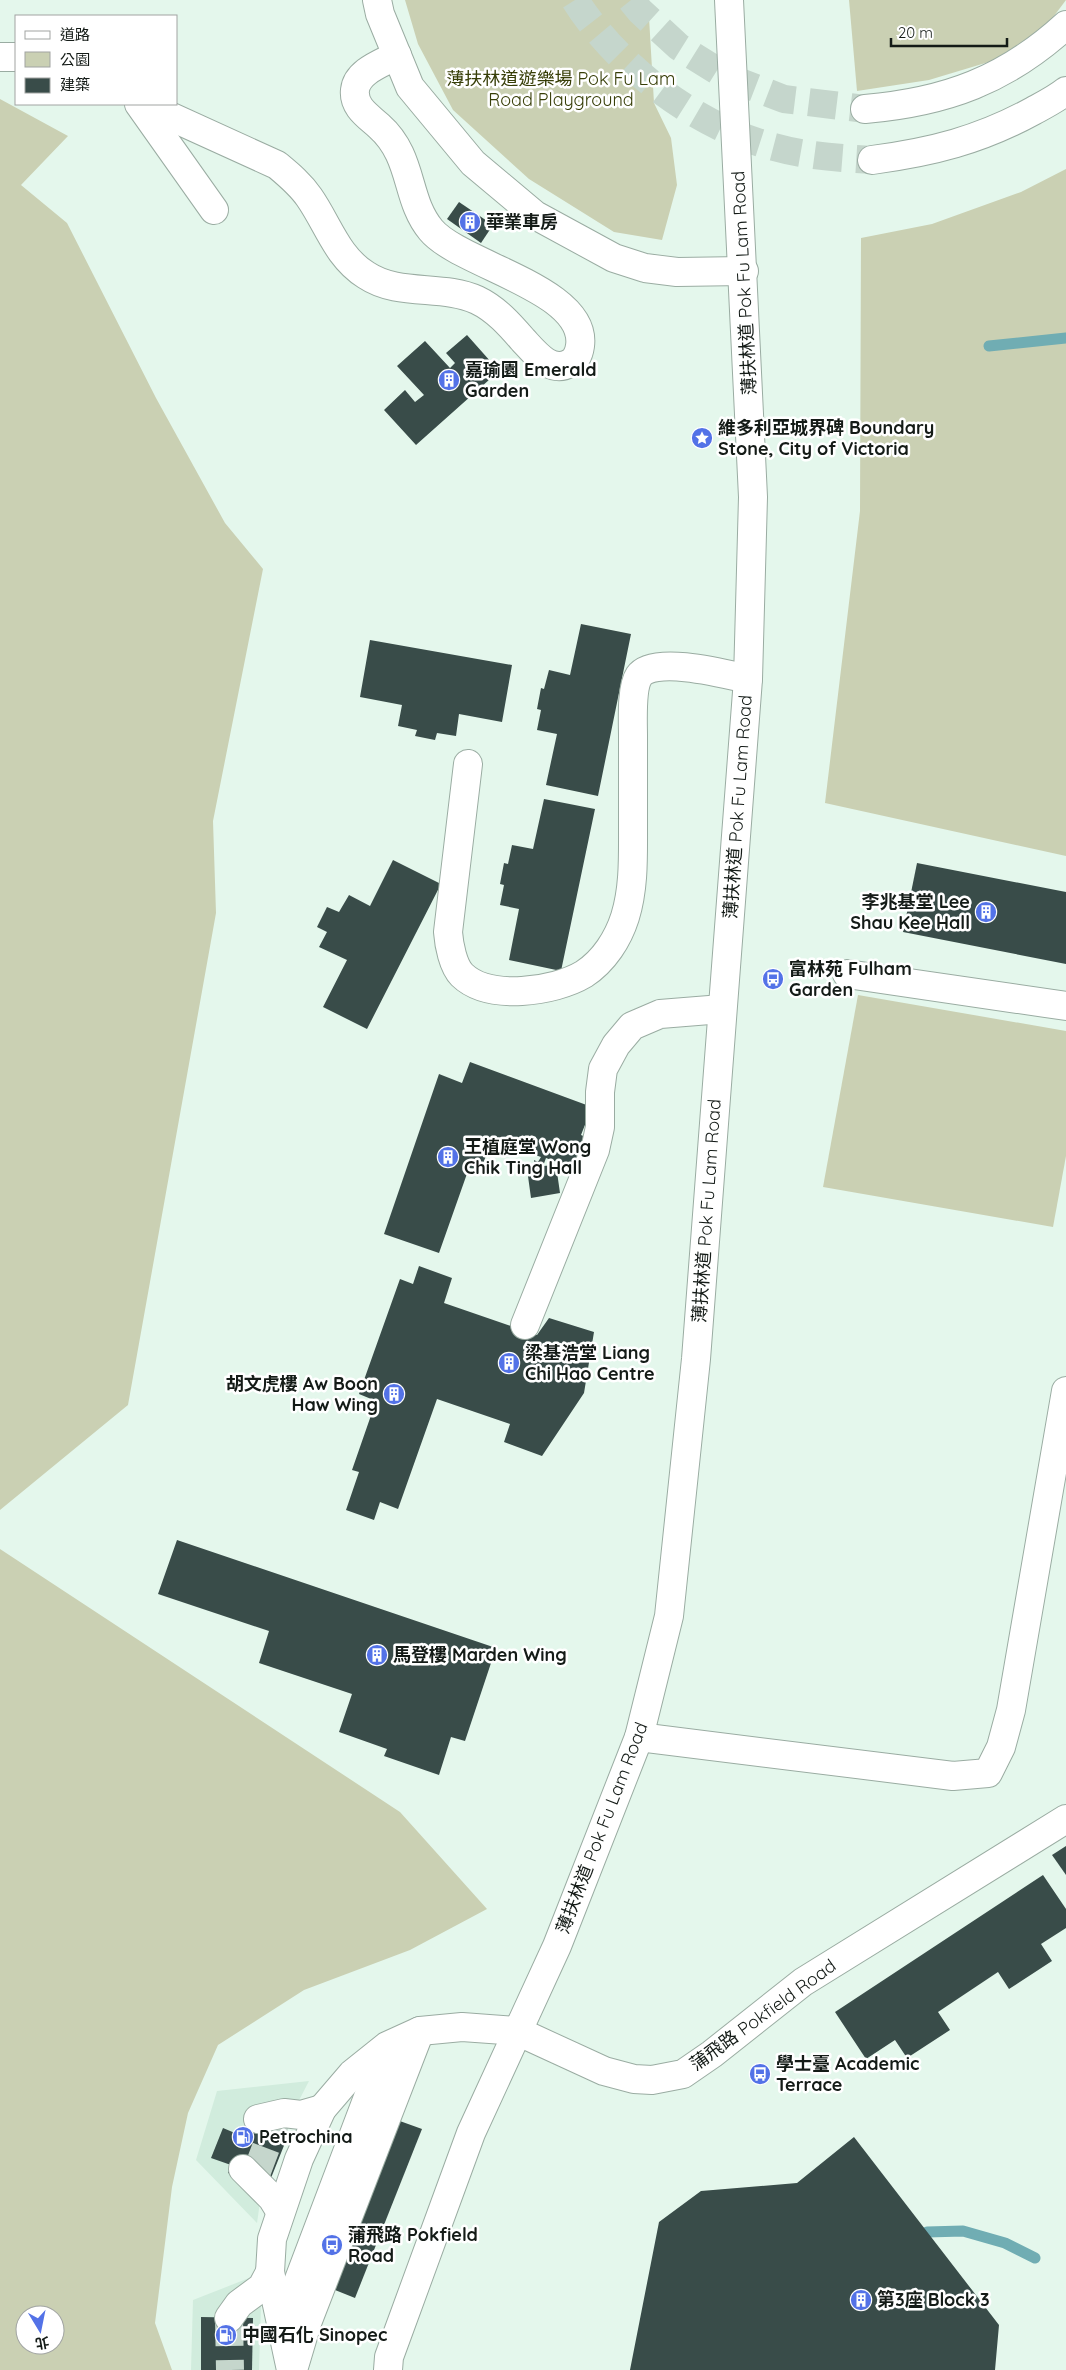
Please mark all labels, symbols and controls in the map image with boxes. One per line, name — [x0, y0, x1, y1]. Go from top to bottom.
legend — [15, 15, 178, 105]
scale bar — [891, 15, 1007, 47]
text: 20 m — [898, 23, 933, 42]
text: 道路 — [60, 25, 90, 44]
text: 公園 — [60, 50, 90, 69]
park label: 薄扶林道遊樂場 Pok Fu Lam Road Playground — [447, 67, 675, 111]
text: 建築 — [60, 75, 90, 94]
street label: 薄扶林道 Pok Fu Lam Road — [726, 170, 761, 396]
building icon: 華業車房 — [458, 210, 482, 234]
place label: 華業車房 — [486, 210, 558, 233]
place label: 嘉瑜園 Emerald Garden — [465, 358, 596, 402]
building icon: 嘉瑜園 Emerald Garden — [437, 368, 461, 392]
place label: 維多利亞城界碑 Boundary Stone, City of Victoria — [718, 416, 934, 460]
place icon: 維多利亞城界碑 Boundary Stone, City of Victoria — [690, 426, 714, 450]
street label: 薄扶林道 Pok Fu Lam Road — [718, 694, 757, 920]
place label: 李兆基堂 Lee Shau Kee Hall — [850, 890, 970, 934]
building icon: 李兆基堂 Lee Shau Kee Hall — [974, 900, 998, 924]
place label: 富林苑 Fulham Garden — [789, 957, 912, 1001]
bus stop icon: 富林苑 Fulham Garden — [761, 967, 785, 991]
street label: 薄扶林道 Pok Fu Lam Road — [687, 1098, 726, 1324]
place label: 王植庭堂 Wong Chik Ting Hall — [464, 1135, 591, 1179]
building icon: 王植庭堂 Wong Chik Ting Hall — [436, 1145, 460, 1169]
place label: 梁基浩堂 Liang Chi Hao Centre — [525, 1341, 655, 1385]
building icon: 梁基浩堂 Liang Chi Hao Centre — [497, 1351, 521, 1375]
place label: 胡文虎樓 Aw Boon Haw Wing — [226, 1372, 378, 1416]
building icon: 胡文虎樓 Aw Boon Haw Wing — [382, 1382, 406, 1406]
building icon: 馬登樓 Marden Wing — [365, 1643, 389, 1667]
place label: 馬登樓 Marden Wing — [393, 1643, 567, 1666]
street label: 薄扶林道 Pok Fu Lam Road — [551, 1719, 652, 1937]
street label: 蒲飛路 Pokfield Road — [685, 1954, 840, 2075]
place label: 學士臺 Academic Terrace — [776, 2052, 919, 2096]
bus stop icon: 學士臺 Academic Terrace — [748, 2062, 772, 2086]
fuel station icon: Petrochina — [231, 2125, 255, 2149]
place label: Petrochina — [259, 2125, 353, 2148]
place label: 蒲飛路 Pokfield Road — [348, 2223, 478, 2267]
bus stop icon: 蒲飛路 Pokfield Road — [320, 2233, 344, 2257]
building icon: 第3座 Block 3 — [849, 2288, 873, 2312]
place label: 第3座 Block 3 — [877, 2288, 990, 2311]
north arrow — [15, 2305, 65, 2355]
fuel station icon: 中國石化 Sinopec — [214, 2323, 238, 2347]
place label: 中國石化 Sinopec — [242, 2323, 387, 2346]
text: 北 — [34, 2333, 51, 2353]

